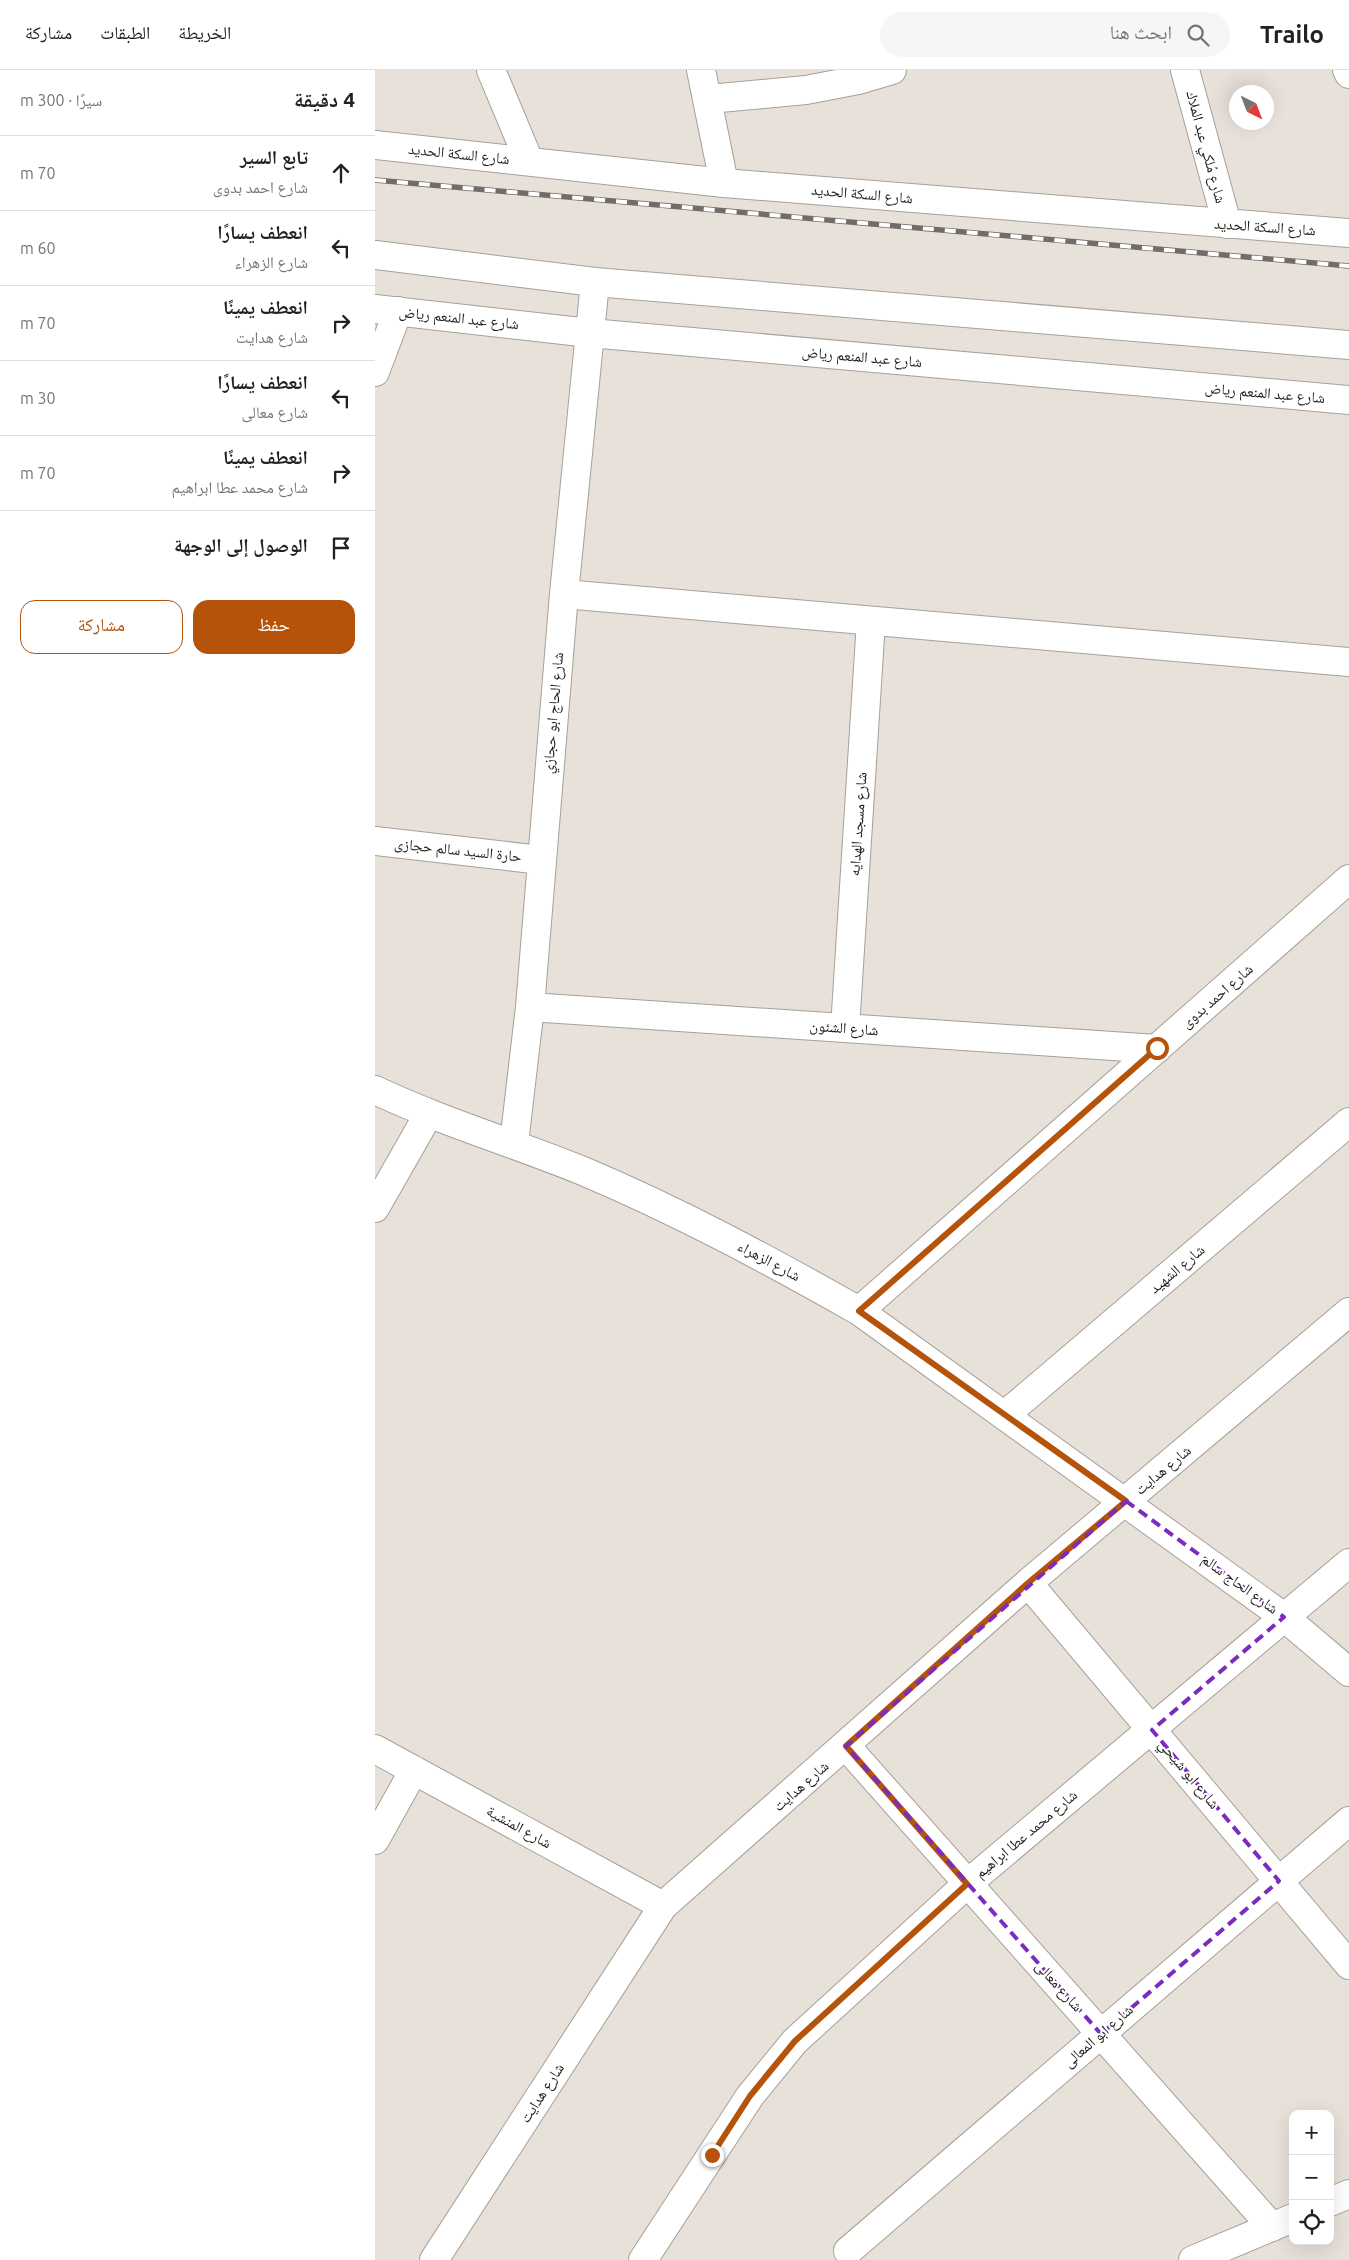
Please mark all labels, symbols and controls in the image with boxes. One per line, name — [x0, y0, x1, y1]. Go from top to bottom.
search box — [880, 12, 1230, 57]
text: ابحث هنا — [1110, 21, 1172, 43]
icon: search — [1184, 21, 1212, 49]
text: Trailo — [1260, 21, 1324, 48]
text: مشاركة — [25, 22, 72, 42]
text: الطبقات — [100, 22, 150, 42]
text: الخريطة — [178, 22, 231, 42]
north arrow — [1229, 85, 1274, 130]
text: 4 دقيقة — [294, 87, 355, 111]
street label: شارع مُلكي عبد الملاك — [1180, 89, 1230, 206]
text: سيرًا · 300 m — [20, 91, 102, 109]
street label: شارع السكة الحديد — [407, 140, 511, 169]
text: تابع السير — [240, 146, 308, 168]
icon: ahead — [327, 159, 355, 187]
text: 70 m — [20, 164, 56, 182]
text: شارع احمد بدوى — [213, 178, 308, 196]
street label: شارع السكة الحديد — [810, 181, 914, 208]
street label: شارع السكة الحديد — [1213, 214, 1317, 241]
text: انعطف يسارًا — [217, 221, 308, 243]
icon: left — [327, 234, 355, 262]
text: 60 m — [20, 239, 56, 257]
text: شارع الزهراء — [235, 253, 308, 271]
text: انعطف يمينًا — [223, 296, 308, 318]
street label: شارع عبد المنعم رياض — [398, 303, 520, 334]
icon: right — [327, 309, 355, 337]
text: 70 m — [20, 314, 56, 332]
text: شارع هدايت — [236, 328, 308, 346]
street label: شارع عبد المنعم رياض — [801, 343, 923, 372]
text: انعطف يسارًا — [217, 371, 308, 393]
street label: شارع عبد المنعم رياض — [1204, 379, 1326, 408]
icon: left — [327, 384, 355, 412]
text: 30 m — [20, 389, 56, 407]
text: شارع معالى — [242, 403, 308, 421]
text: انعطف يمينًا — [223, 446, 308, 468]
icon: right — [327, 459, 355, 487]
text: 70 m — [20, 464, 56, 482]
text: شارع محمد عطا ابراهيم — [171, 478, 308, 496]
text: الوصول إلى الوجهة — [174, 534, 308, 556]
icon: arrive — [327, 534, 355, 562]
button: مشاركة — [20, 600, 183, 654]
button: حفظ — [193, 600, 355, 654]
street label: شارع الحاج ابو حجازي — [539, 651, 570, 775]
street label: شارع مسجد الهدايه — [845, 771, 872, 877]
street label: حارة السيد سالم حجازى — [393, 834, 523, 867]
street label: شارع احمد بدوى — [1177, 960, 1257, 1033]
street label: شارع الشئون — [809, 1017, 879, 1040]
route start — [1146, 1037, 1169, 1060]
street label: شارع الزهراء — [734, 1237, 804, 1286]
street label: شارع الشهيد — [1146, 1241, 1209, 1298]
street label: شارع هدايت — [1131, 1441, 1195, 1499]
street label: شارع الحاج سالم — [1198, 1550, 1282, 1619]
street label: شارع ابو شيحي — [1152, 1735, 1224, 1815]
street label: شارع هدايت — [770, 1757, 833, 1816]
street label: شارع محمد عطا ابراهيم — [971, 1786, 1082, 1883]
street label: شارع المنشية — [483, 1802, 555, 1853]
street label: شارع معالى — [1031, 1957, 1087, 2016]
street label: شارع ابو المعالى — [1059, 2001, 1137, 2072]
street label: شارع هدايت — [516, 2060, 569, 2127]
map controls — [1289, 2110, 1334, 2245]
button: + — [1289, 2110, 1334, 2155]
route end — [701, 2144, 724, 2167]
button: − — [1289, 2155, 1334, 2200]
button: locate — [1289, 2200, 1334, 2245]

